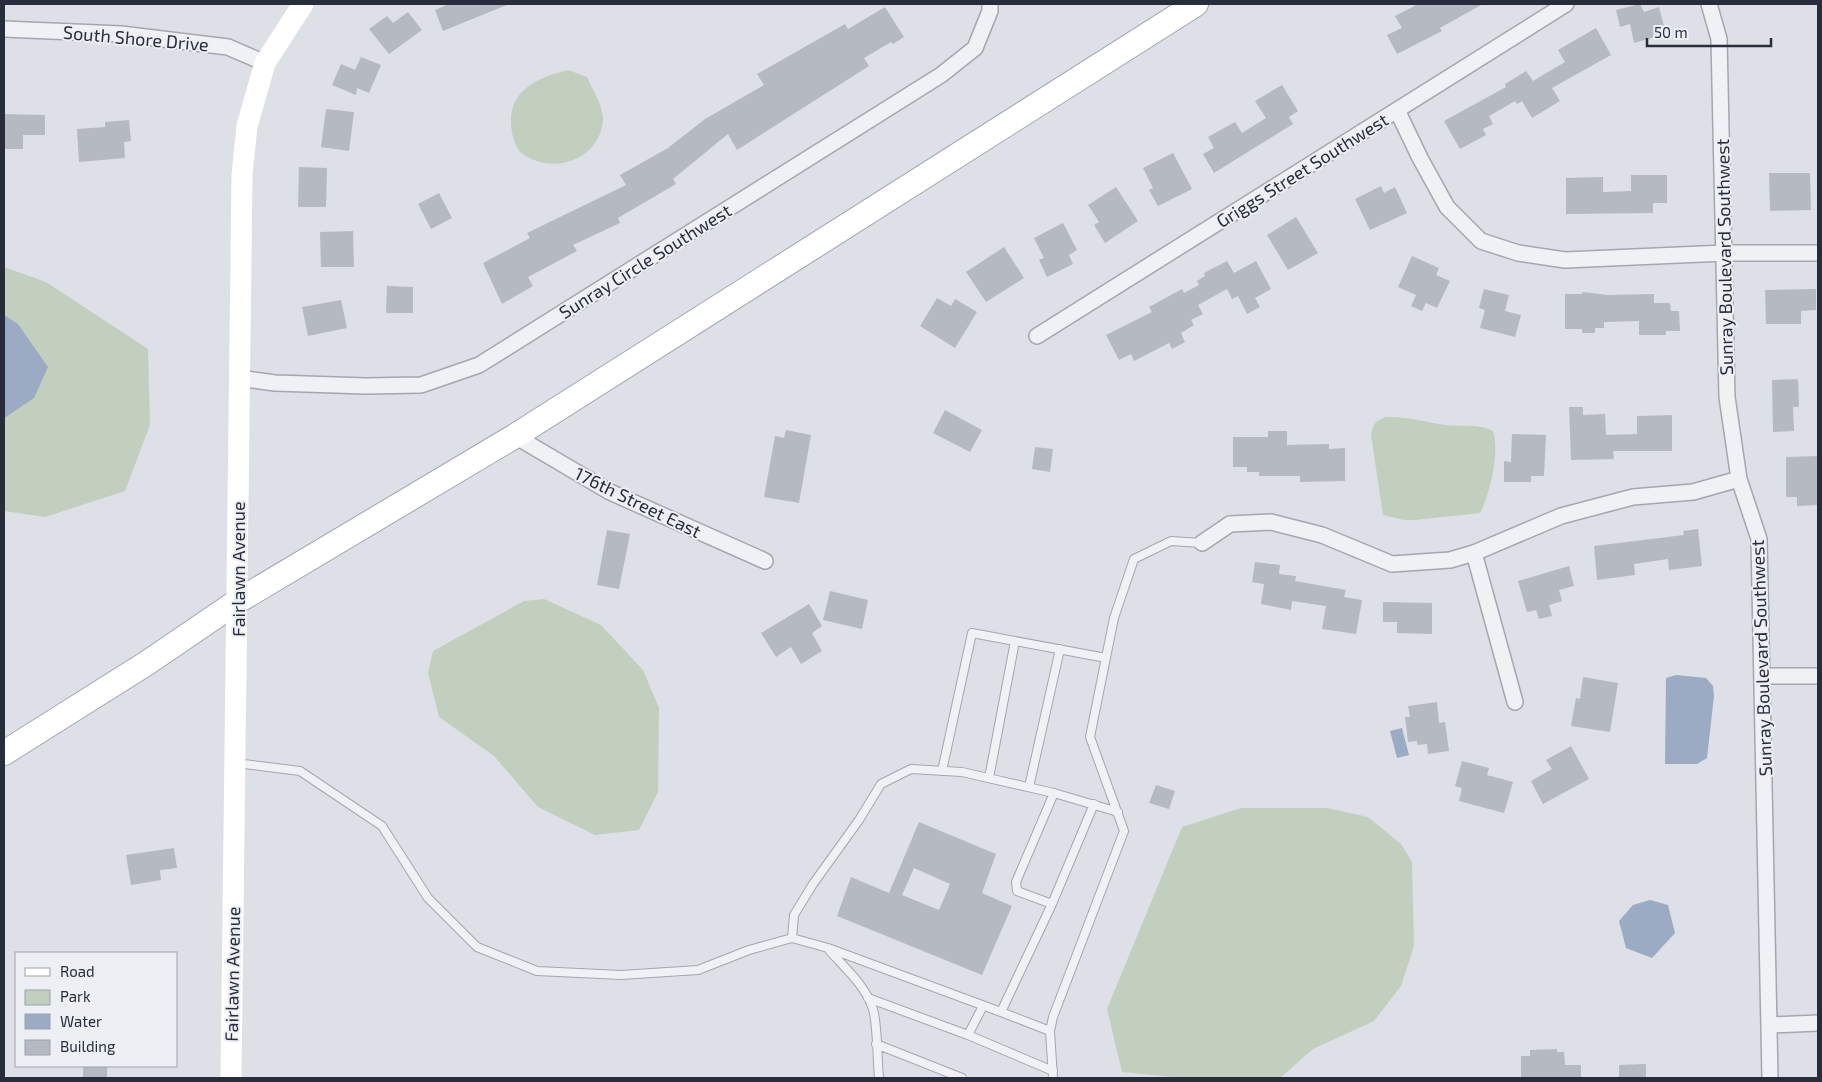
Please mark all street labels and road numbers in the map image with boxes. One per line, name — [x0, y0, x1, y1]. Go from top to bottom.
street label: South Shore Drive — [62, 21, 210, 55]
street label: Griggs Street Southwest — [1212, 108, 1392, 232]
street label: Sunray Boulevard Southwest — [1711, 138, 1737, 376]
street label: Sunray Circle Southwest — [555, 199, 735, 323]
street label: 176th Street East — [571, 462, 705, 542]
street label: Fairlawn Avenue — [227, 501, 249, 637]
street label: Sunray Boulevard Southwest — [1746, 539, 1776, 777]
street label: Fairlawn Avenue — [220, 906, 244, 1042]

